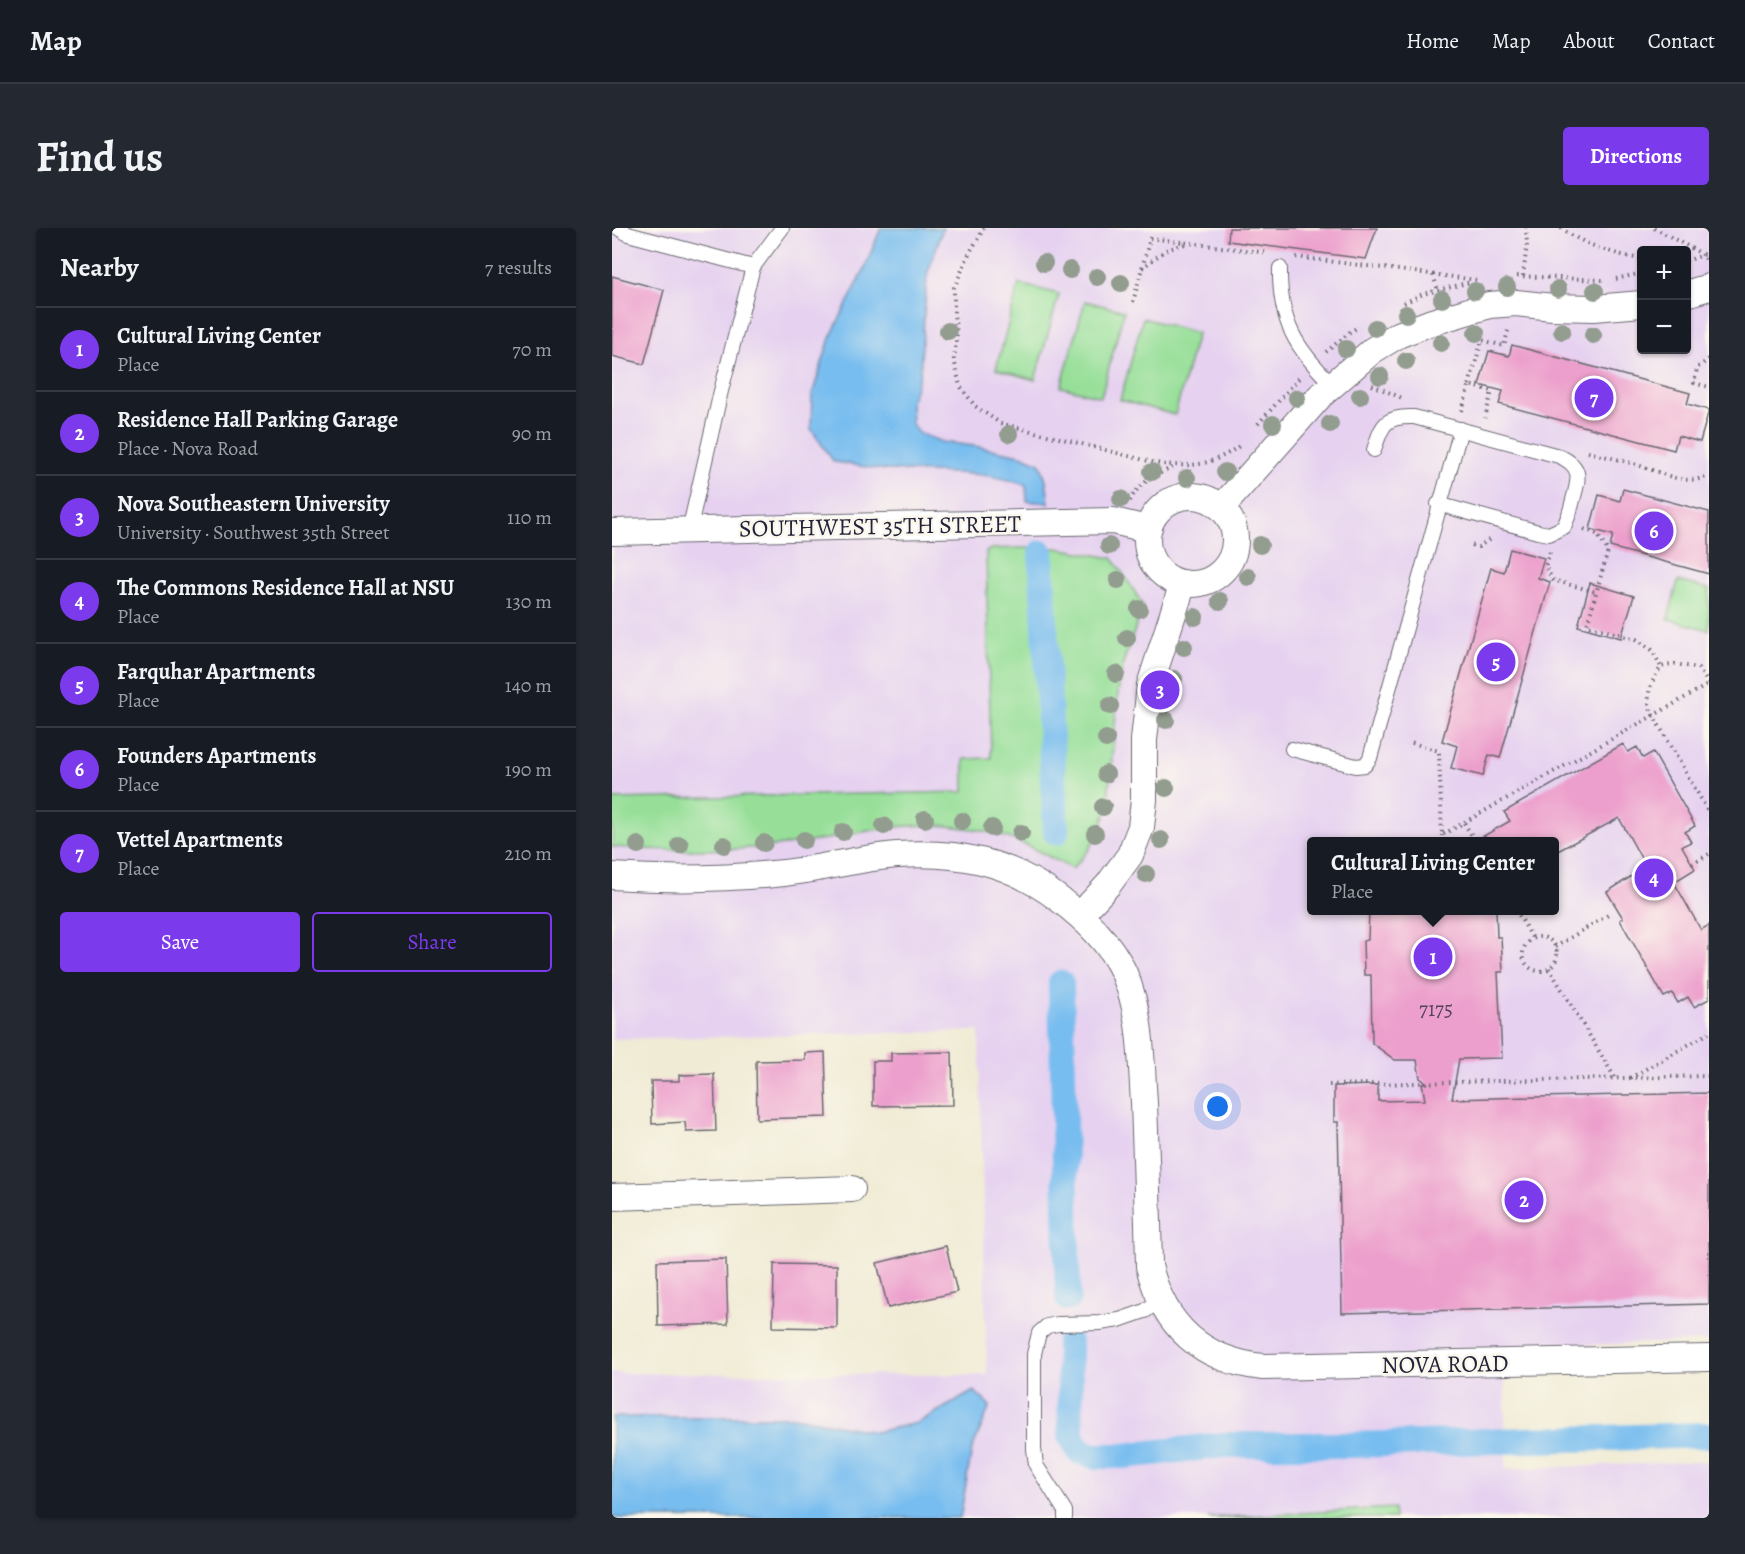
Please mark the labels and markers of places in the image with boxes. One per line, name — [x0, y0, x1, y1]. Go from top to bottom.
pin: 7 — [1574, 376, 1614, 420]
pin: 6 — [1634, 508, 1674, 554]
pin: 5 — [1476, 640, 1516, 684]
pin: 3 — [1140, 668, 1180, 712]
pin: 4 — [1634, 856, 1674, 900]
pin: 1 — [1414, 934, 1452, 980]
pin: 2 — [1504, 1178, 1544, 1222]

